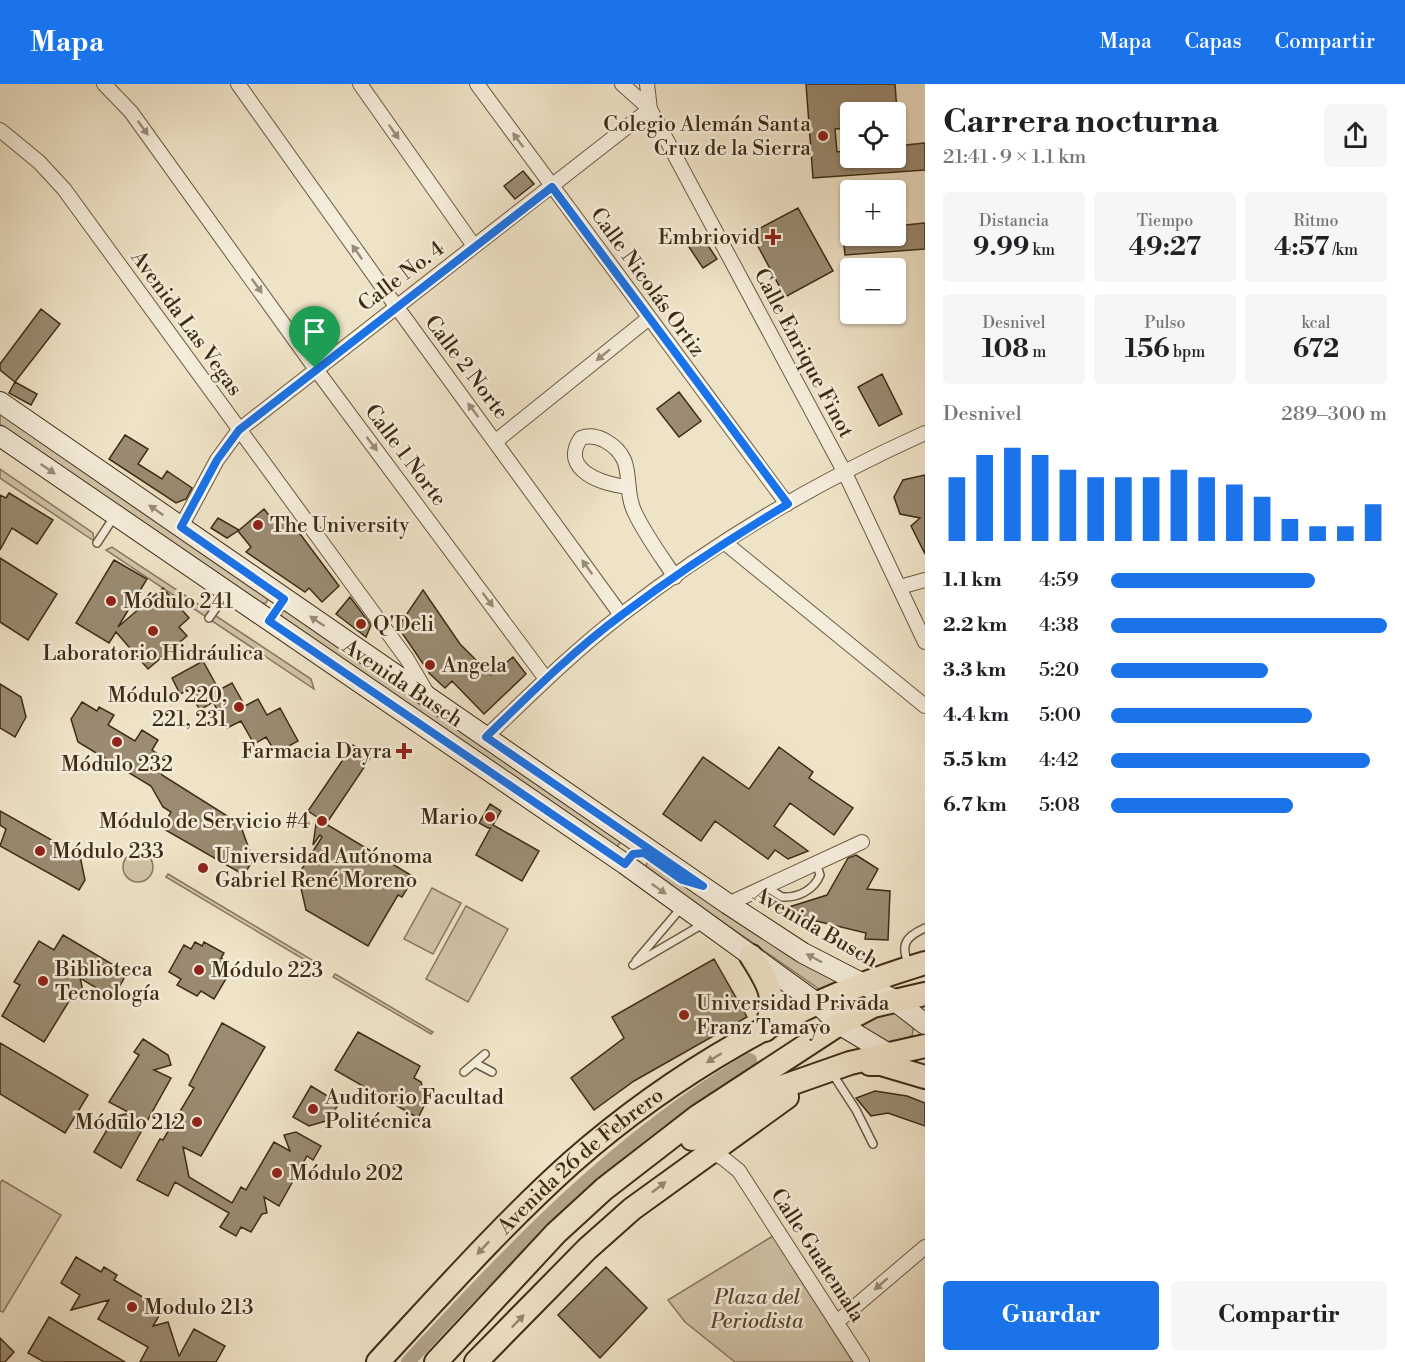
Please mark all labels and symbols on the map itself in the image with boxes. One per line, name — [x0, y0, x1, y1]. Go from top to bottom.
place label: Colegio Alemán Santa Cruz de la Sierra — [603, 112, 811, 162]
one-way arrow — [137, 120, 149, 136]
one-way arrow — [388, 124, 399, 140]
marker: Colegio Alemán Santa Cruz de la Sierra — [816, 129, 830, 143]
one-way arrow — [512, 133, 524, 149]
street label: Calle Nicolás Ortiz — [584, 203, 710, 362]
place label: Embriovid — [658, 225, 760, 251]
marker: Embriovid — [764, 228, 782, 246]
street label: Calle No. 4 — [353, 236, 450, 318]
street label: Avenida Las Vegas — [124, 245, 248, 401]
one-way arrow — [351, 245, 363, 261]
street label: Calle Enrique Finot — [748, 264, 859, 443]
one-way arrow — [250, 279, 262, 294]
pin — [289, 306, 340, 368]
street label: Calle 2 Norte — [419, 310, 514, 425]
one-way arrow — [596, 348, 611, 361]
street label: Calle 1 Norte — [359, 400, 452, 512]
one-way arrow — [467, 402, 479, 417]
one-way arrow — [365, 436, 377, 451]
one-way arrow — [40, 463, 56, 475]
one-way arrow — [149, 504, 165, 516]
place label: The University — [270, 513, 410, 539]
marker: The University — [251, 518, 265, 532]
one-way arrow — [581, 560, 593, 576]
place label: Módulo 241 — [123, 589, 233, 615]
one-way arrow — [482, 592, 494, 608]
marker: Módulo 241 — [104, 594, 118, 608]
place label: Q'Deli — [373, 612, 434, 638]
one-way arrow — [309, 615, 325, 627]
marker: Q'Deli — [354, 617, 368, 631]
marker: Laboratorio Hidráulica — [146, 624, 160, 638]
street label: Avenida Busch — [337, 634, 468, 734]
place label: Laboratorio Hidráulica — [42, 641, 264, 667]
place label: Angela — [441, 653, 507, 679]
marker: Angela — [423, 658, 437, 672]
place label: Módulo 220, 221, 231 — [108, 683, 227, 733]
marker: Módulo 220, 221, 231 — [232, 700, 246, 714]
marker: Módulo 232 — [110, 735, 124, 749]
place label: Farmacia Dayra — [241, 739, 392, 765]
marker: Farmacia Dayra — [397, 744, 411, 758]
place label: Módulo 232 — [61, 752, 173, 778]
place label: Mario — [421, 805, 478, 831]
place label: Módulo de Servicio #4 — [99, 809, 310, 835]
marker: Mario — [483, 810, 497, 824]
marker: Módulo de Servicio #4 — [315, 814, 329, 828]
place label: Módulo 233 — [52, 839, 164, 865]
marker: Módulo 233 — [33, 844, 47, 858]
place label: Universidad Autónoma Gabriel René Moreno — [215, 844, 433, 894]
marker: Universidad Autónoma Gabriel René Moreno — [196, 861, 210, 875]
street label: Avenida Busch — [748, 881, 883, 974]
one-way arrow — [651, 883, 667, 895]
one-way arrow — [805, 953, 822, 963]
place label: Biblioteca Tecnología — [54, 957, 160, 1007]
place label: Módulo 223 — [211, 958, 323, 984]
marker: Módulo 223 — [192, 963, 206, 977]
marker: Biblioteca Tecnología — [36, 974, 50, 988]
place label: Universidad Privada Franz Tamayo — [696, 991, 890, 1041]
marker: Universidad Privada Franz Tamayo — [677, 1008, 691, 1022]
one-way arrow — [706, 1053, 722, 1064]
street label: Avenida 26 de Febrero — [492, 1083, 669, 1241]
place label: Auditorio Facultad Politécnica — [324, 1085, 504, 1135]
marker: Auditorio Facultad Politécnica — [306, 1102, 320, 1116]
place label: Módulo 212 — [75, 1110, 185, 1136]
marker: Módulo 212 — [190, 1115, 204, 1129]
place label: Módulo 202 — [289, 1161, 403, 1187]
marker: Módulo 202 — [270, 1166, 284, 1180]
one-way arrow — [652, 1182, 667, 1194]
street label: Calle Guatemala — [764, 1184, 870, 1328]
one-way arrow — [476, 1241, 490, 1256]
one-way arrow — [874, 1277, 889, 1290]
park label: Plaza del Periodista — [710, 1285, 804, 1335]
place label: Modulo 213 — [144, 1295, 253, 1321]
marker: Modulo 213 — [125, 1300, 139, 1314]
one-way arrow — [510, 1314, 524, 1328]

